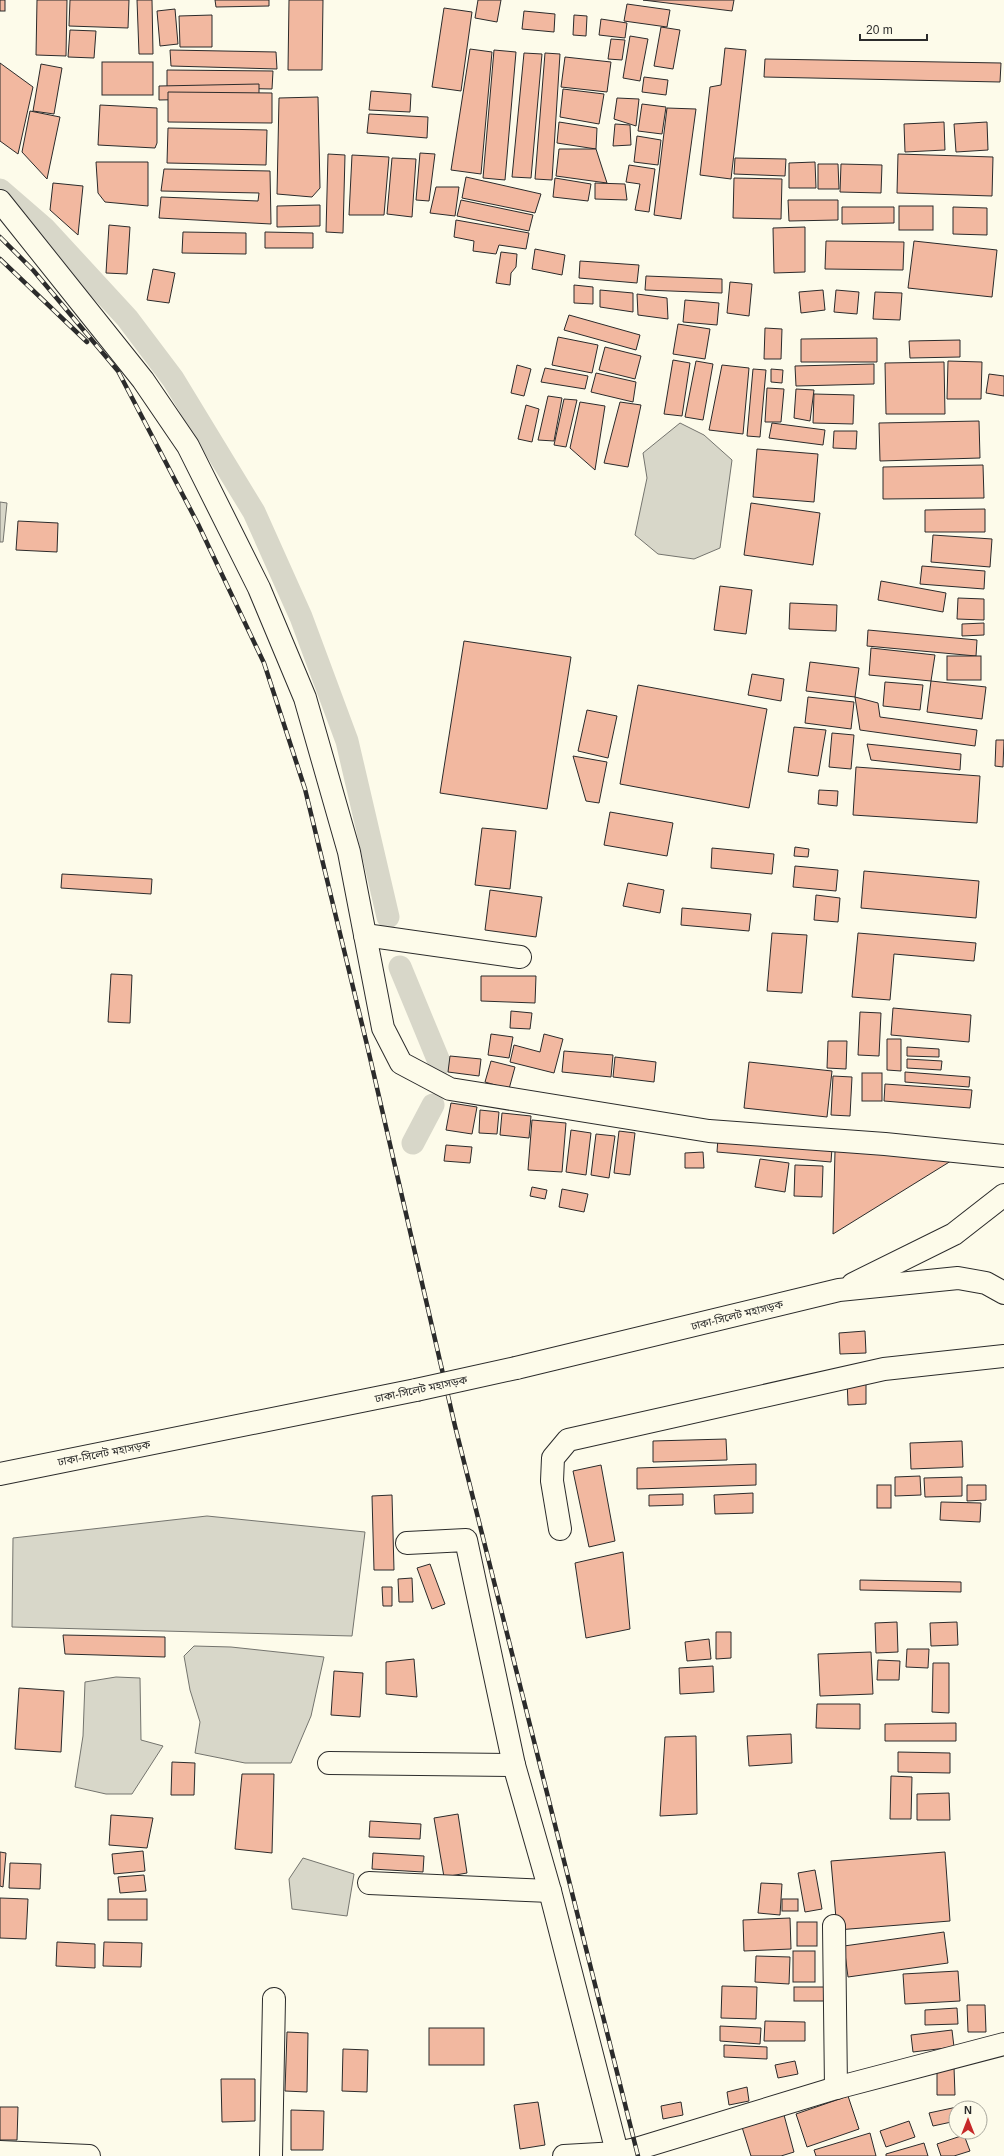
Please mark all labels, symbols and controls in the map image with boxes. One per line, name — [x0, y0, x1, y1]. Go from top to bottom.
scale bar — [860, 16, 927, 42]
text: 20 m — [866, 23, 893, 37]
street label: ঢাকা-সিলেট মহাসড়ক — [689, 1298, 784, 1332]
street label: ঢাকা-সিলেট মহাসড়ক — [373, 1373, 469, 1405]
street label: ঢাকা-সিলেট মহাসড়ক — [56, 1438, 152, 1468]
north arrow — [948, 2100, 988, 2140]
text: N — [964, 2104, 972, 2116]

